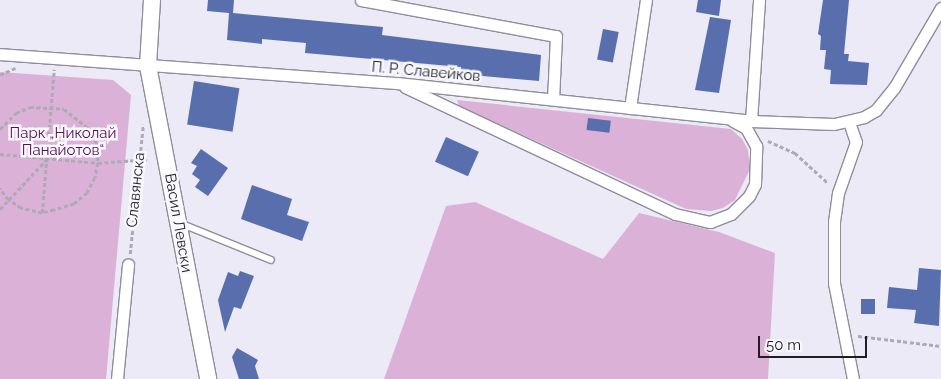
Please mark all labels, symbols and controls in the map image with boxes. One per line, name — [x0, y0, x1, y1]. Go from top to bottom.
street label: П. Р. Славейков — [371, 58, 481, 86]
park label: Парк „Николай Панайотов“ — [10, 124, 116, 159]
street label: Славянска — [123, 151, 149, 229]
street label: Васил Левски — [160, 172, 196, 274]
scale bar — [761, 326, 870, 358]
text: 50 m — [766, 336, 801, 354]

